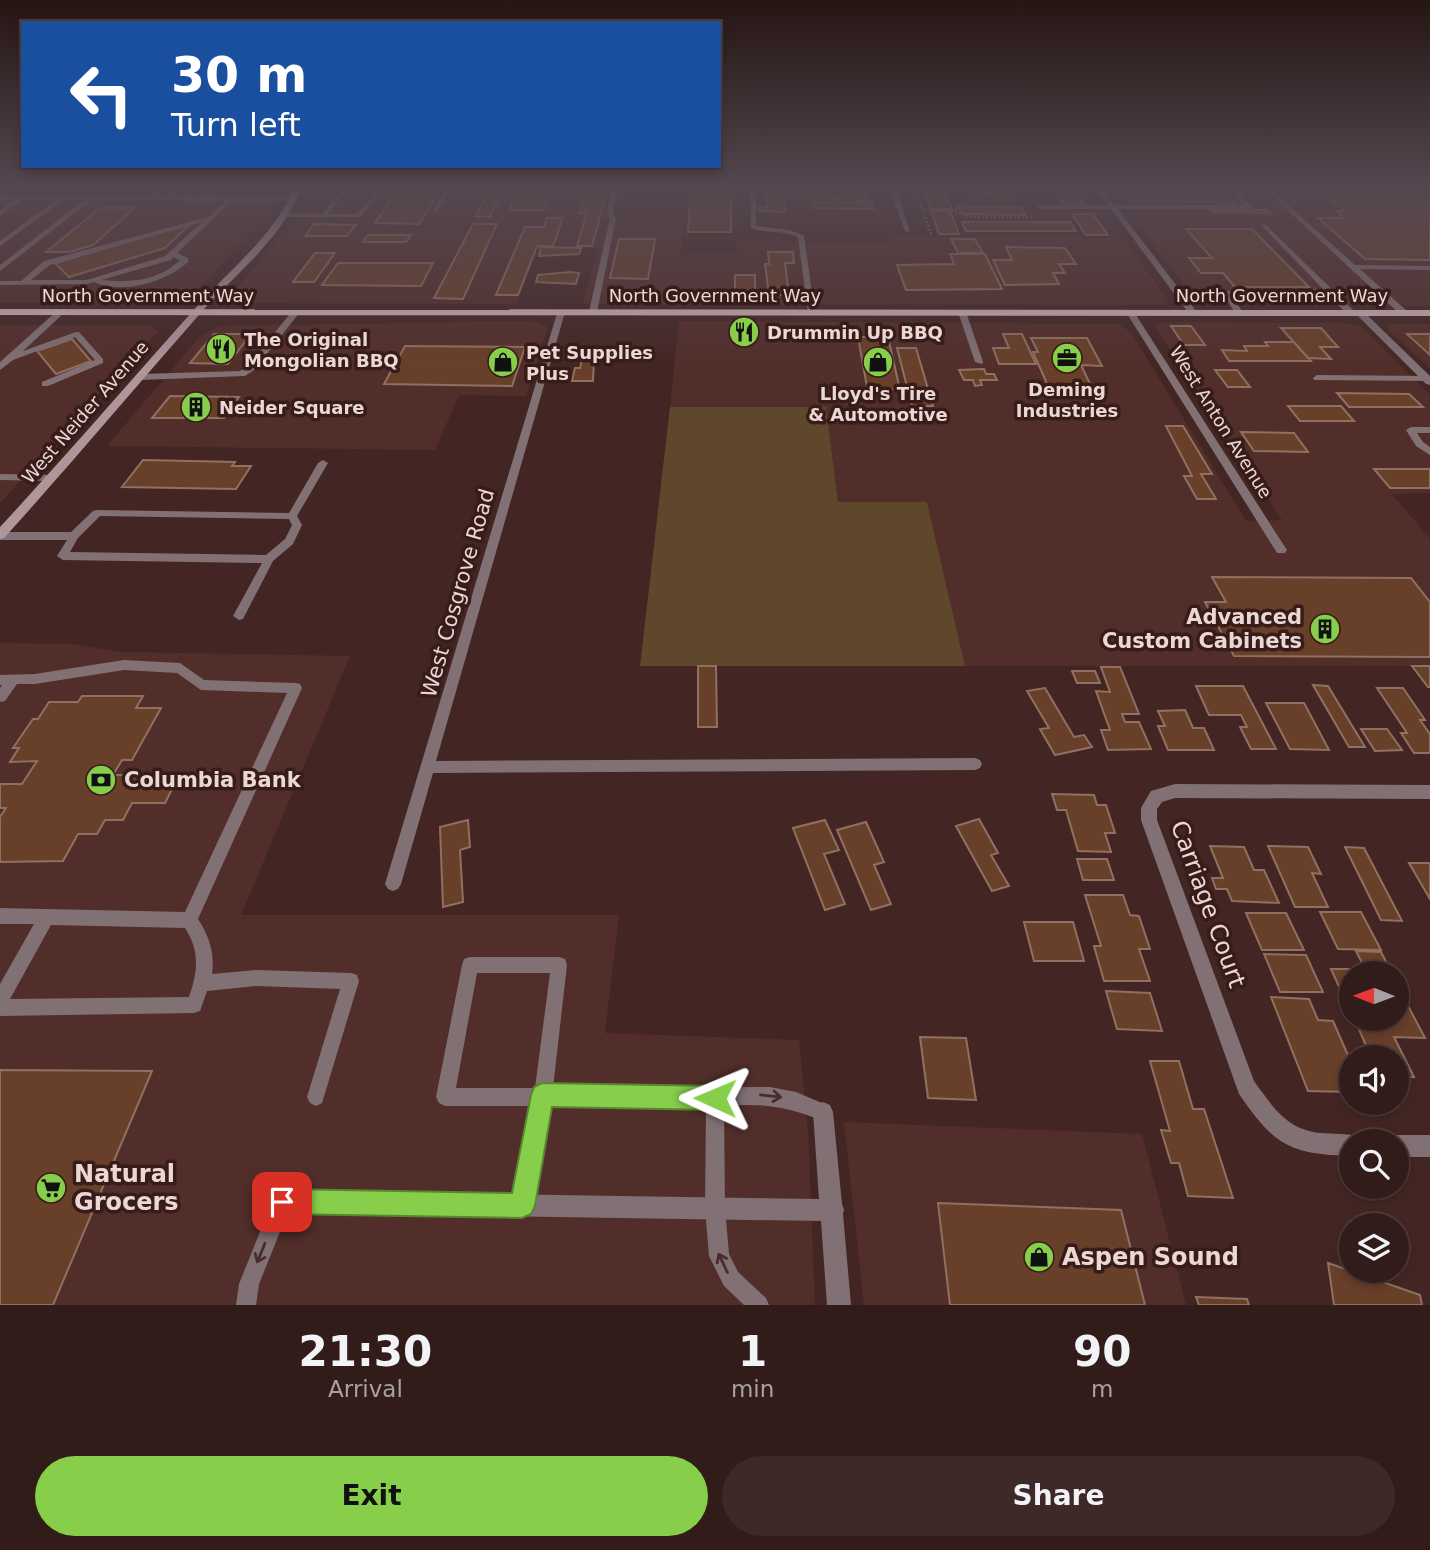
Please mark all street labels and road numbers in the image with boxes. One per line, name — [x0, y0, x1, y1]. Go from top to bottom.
street label: North Government Way — [42, 285, 255, 306]
street label: North Government Way — [609, 285, 822, 306]
street label: North Government Way — [1176, 285, 1389, 306]
street label: West Neider Avenue — [17, 336, 153, 488]
street label: West Anton Avenue — [1166, 342, 1276, 502]
street label: West Cosgrove Road — [417, 486, 499, 700]
street label: Carriage Court — [1165, 817, 1251, 991]

